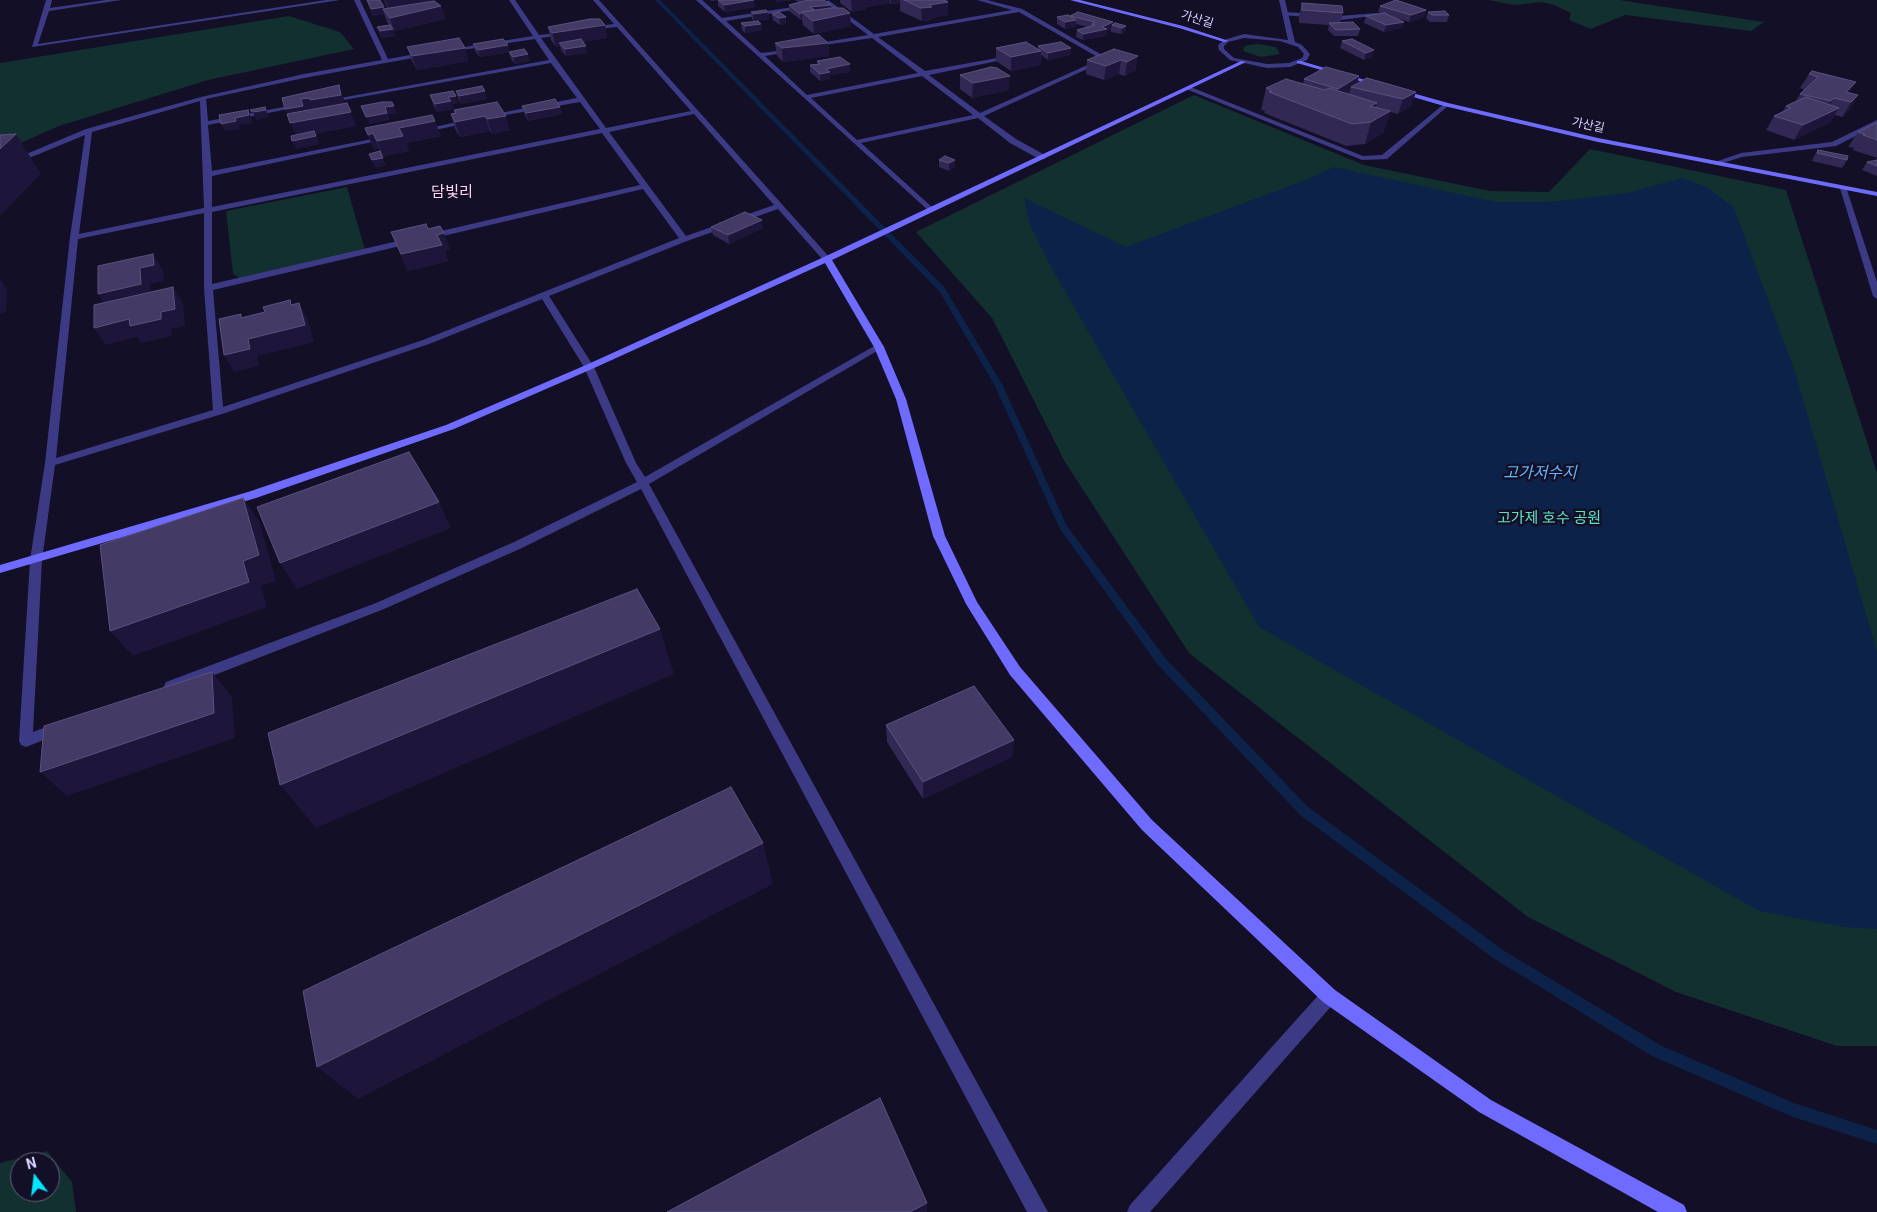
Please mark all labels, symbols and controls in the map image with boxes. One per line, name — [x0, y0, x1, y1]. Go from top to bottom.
street label: 가산길 — [1179, 8, 1215, 32]
street label: 가산길 — [1570, 116, 1606, 136]
district label: 담빛리 — [431, 184, 473, 202]
water label: 고가저수지 — [1503, 464, 1577, 484]
park label: 고가제 호수 공원 — [1497, 510, 1601, 528]
north arrow — [10, 1152, 60, 1202]
text: N — [25, 1154, 38, 1172]

